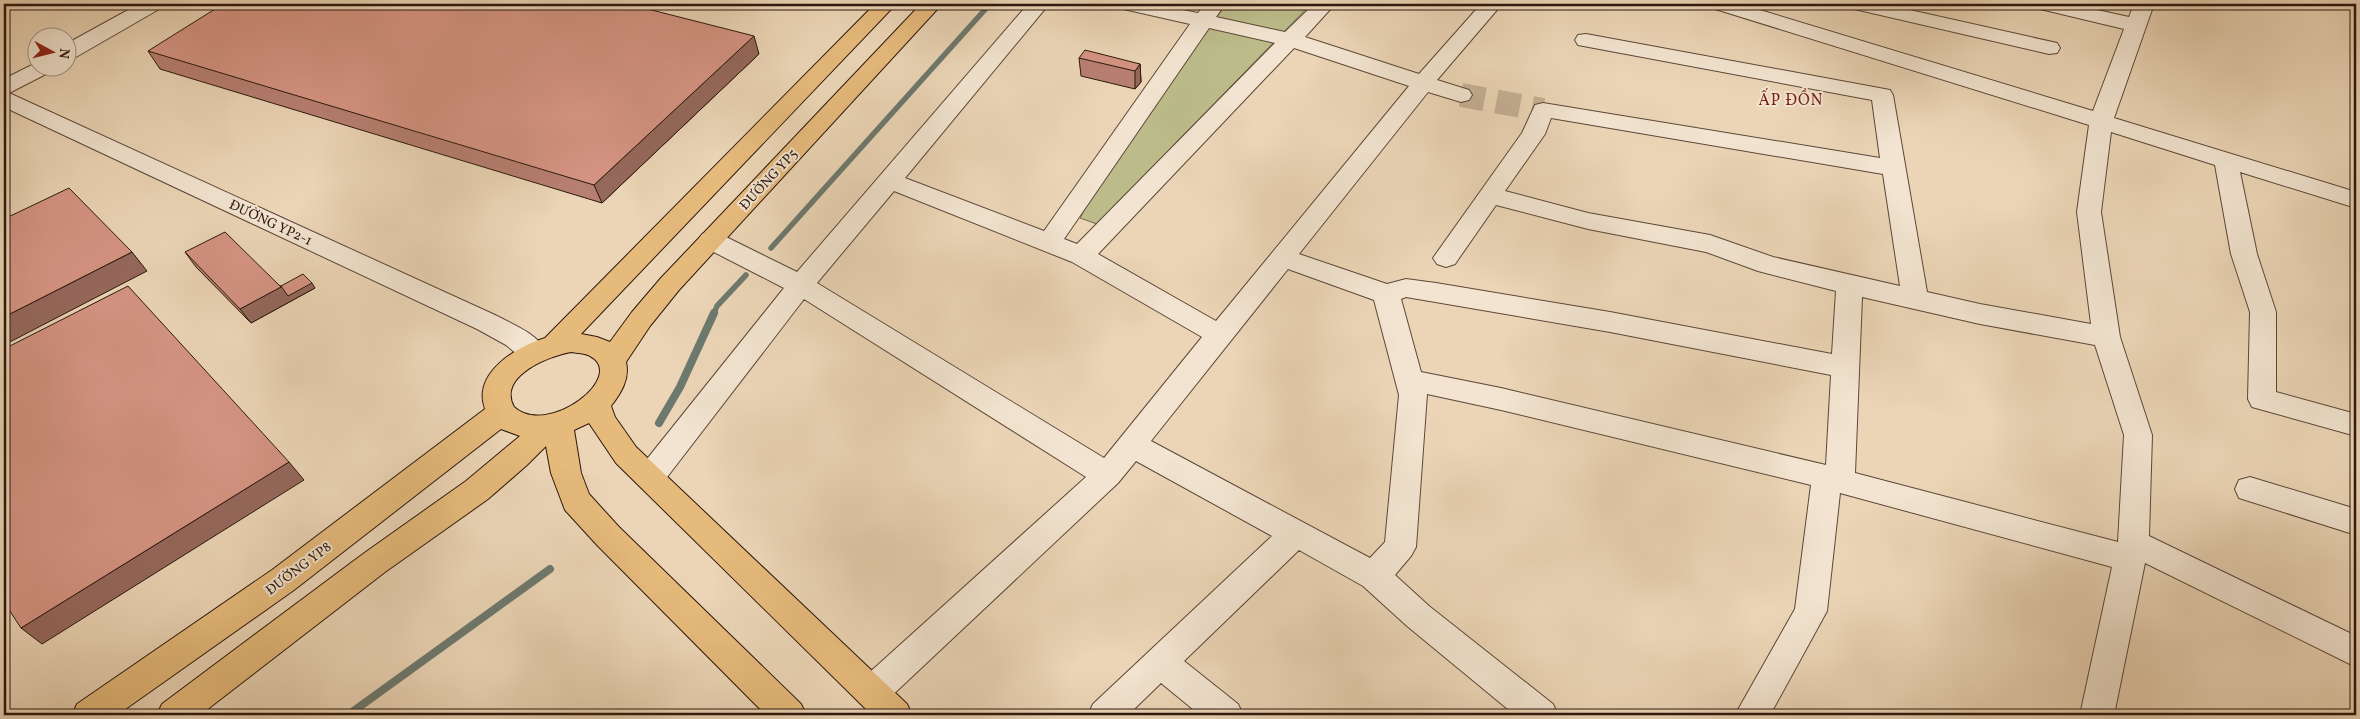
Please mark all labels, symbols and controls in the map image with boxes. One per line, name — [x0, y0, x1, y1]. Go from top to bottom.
north arrow — [28, 28, 78, 78]
text: N — [53, 47, 73, 60]
district label: ẤP ĐỒN — [1758, 88, 1824, 112]
street label: ĐƯỜNG YP5 — [735, 145, 802, 215]
street label: ĐƯỜNG YP2-1 — [226, 195, 315, 251]
street label: ĐƯỜNG YP8 — [262, 537, 336, 600]

